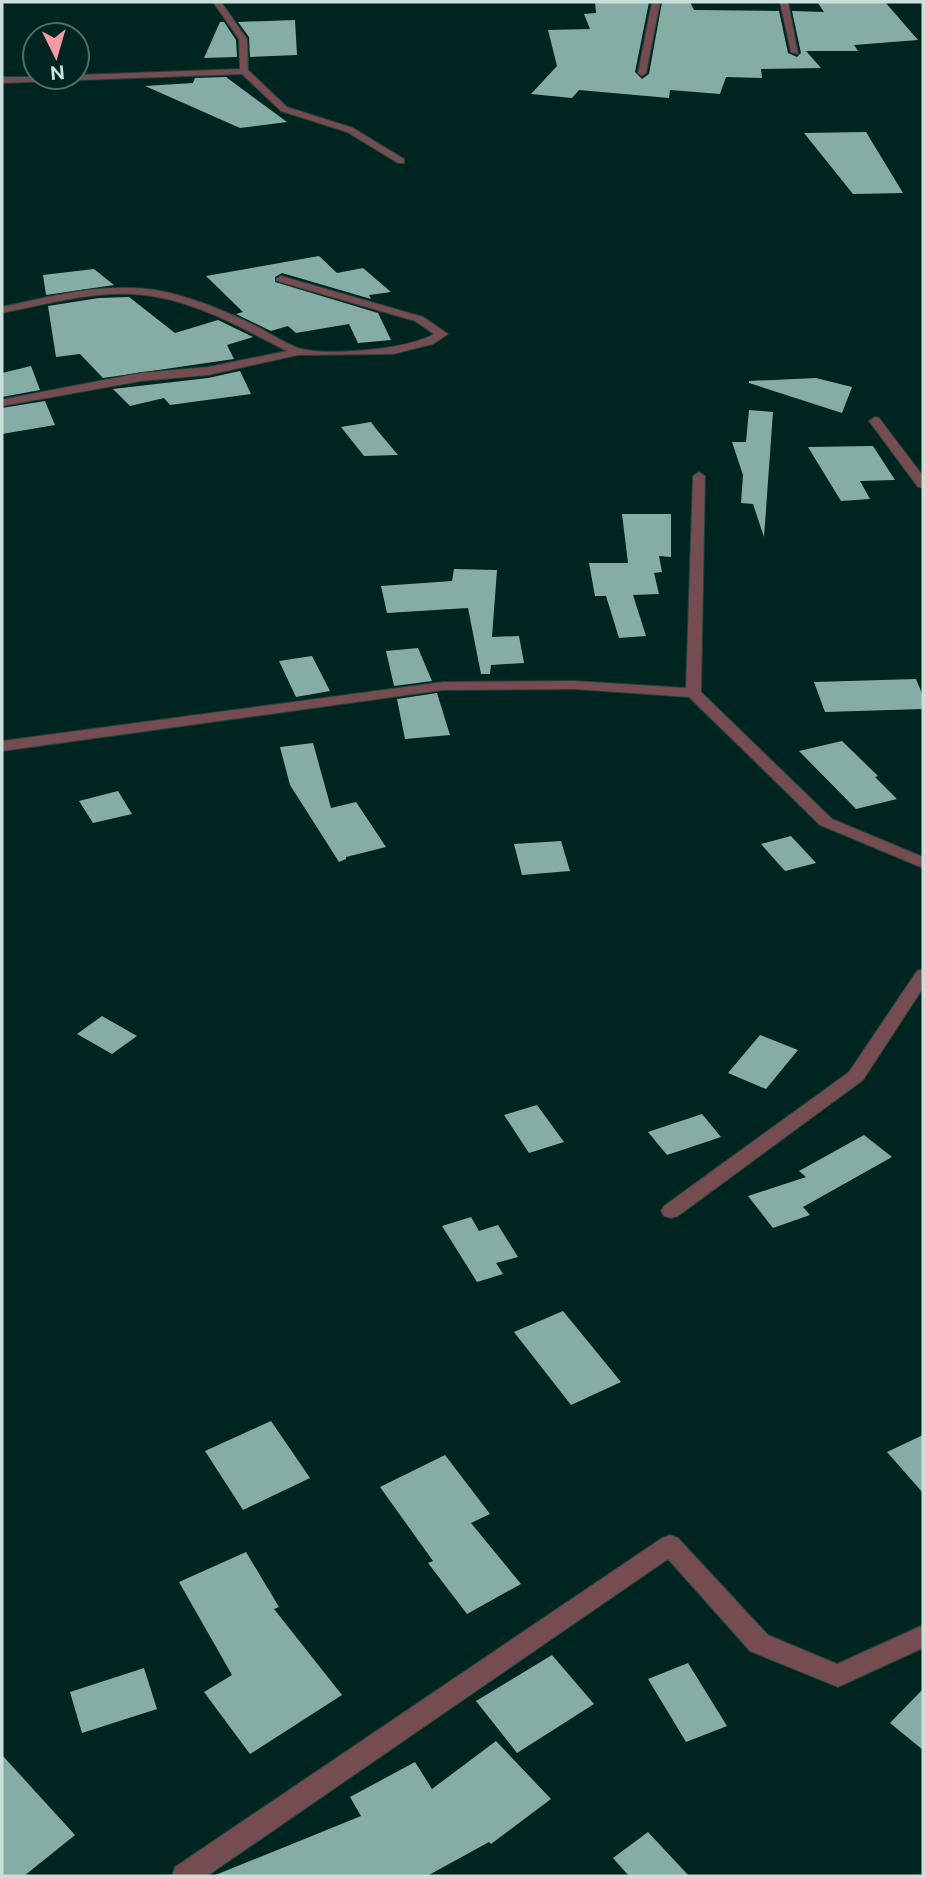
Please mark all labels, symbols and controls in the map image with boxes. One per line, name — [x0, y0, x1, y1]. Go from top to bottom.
north arrow — [21, 21, 91, 91]
text: N — [49, 61, 66, 85]

